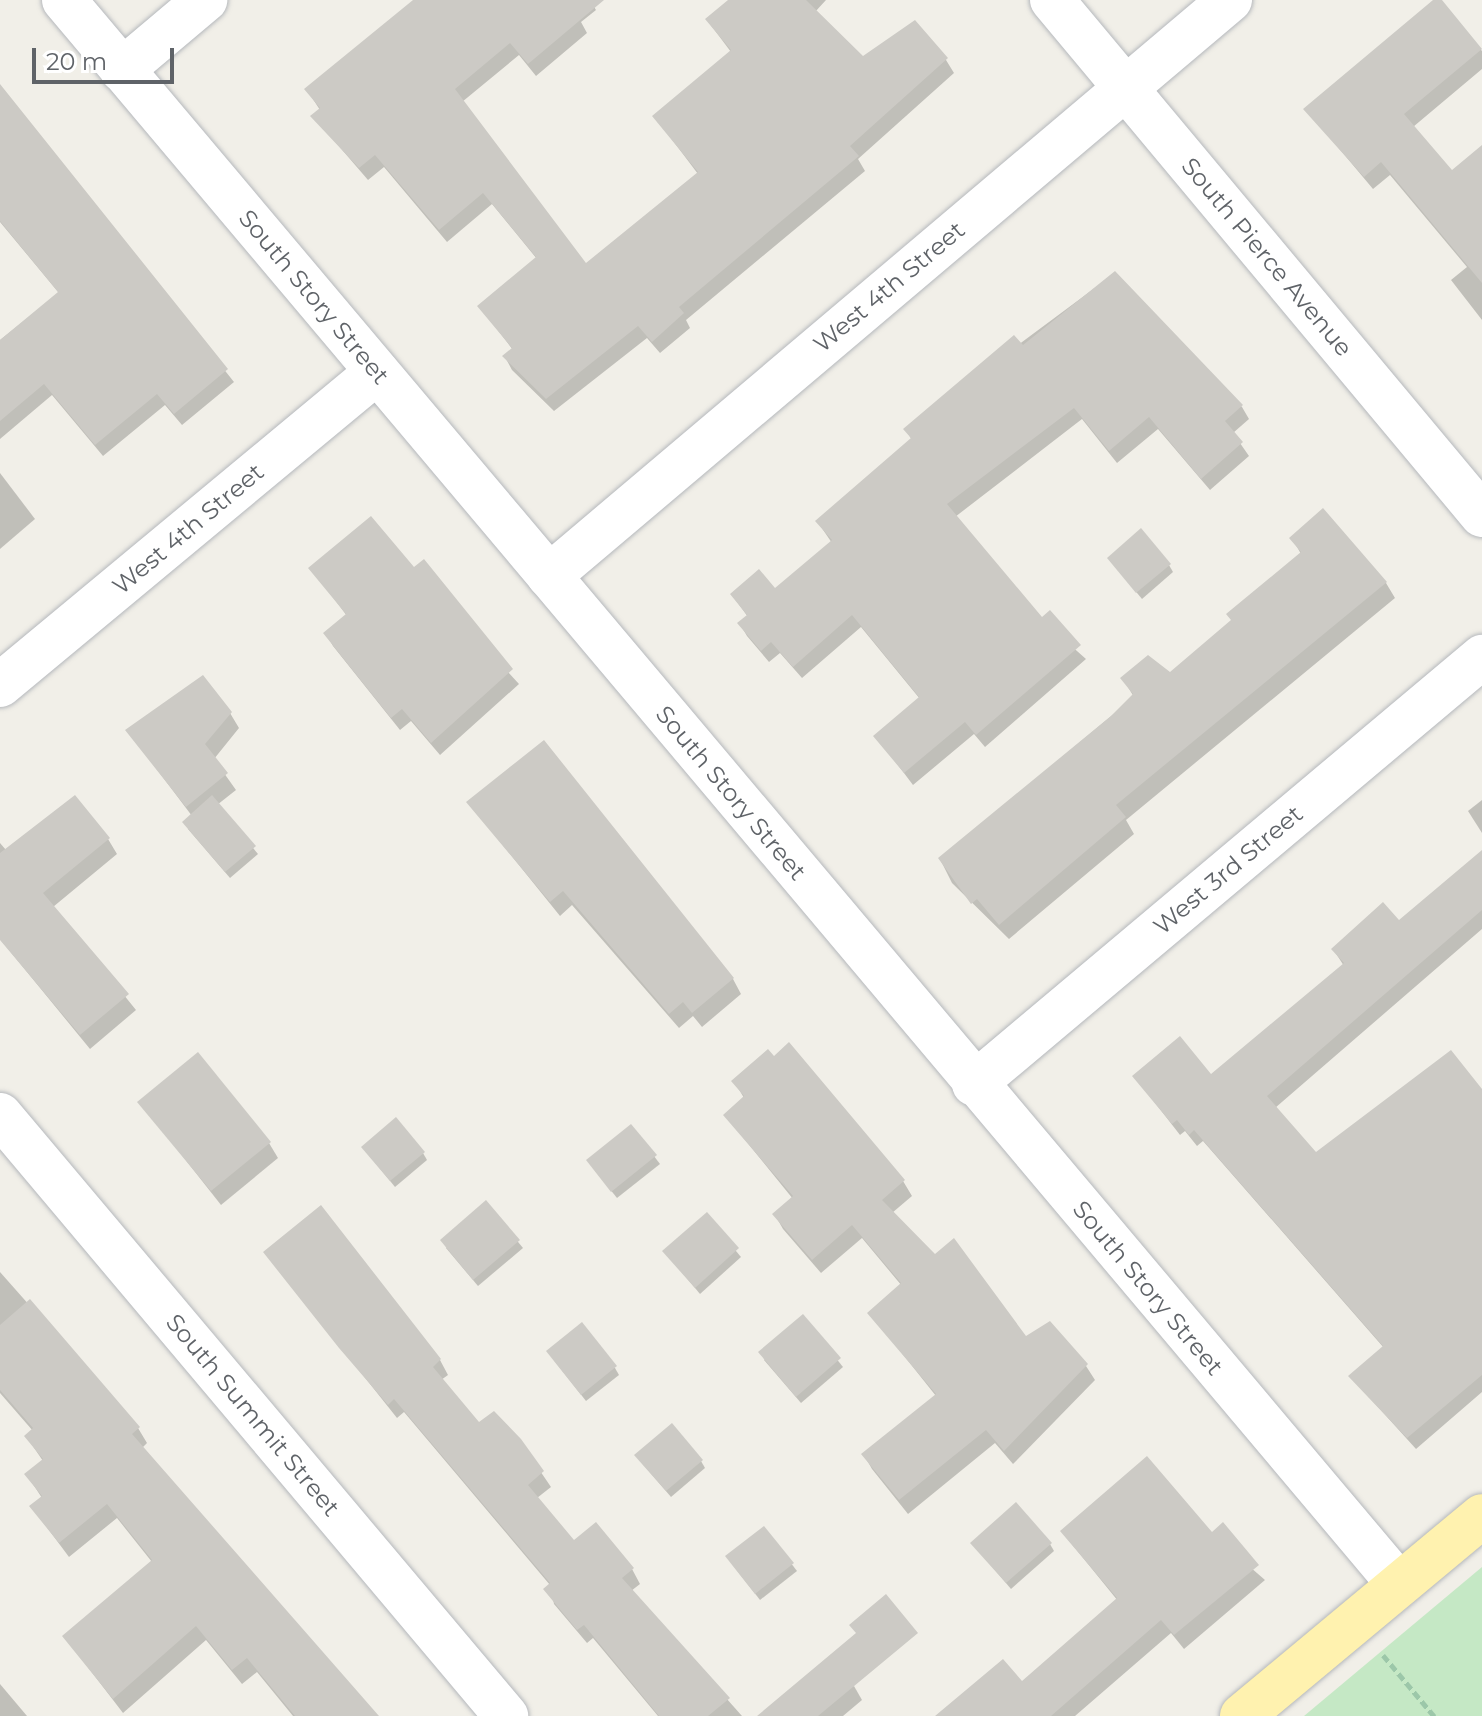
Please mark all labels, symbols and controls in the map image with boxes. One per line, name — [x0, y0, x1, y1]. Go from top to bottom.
scale bar — [36, 32, 178, 82]
text: 20 m — [46, 47, 107, 76]
street label: South Pierce Avenue — [1176, 152, 1358, 362]
street label: South Story Street — [233, 204, 395, 390]
street label: West 4th Street — [808, 215, 970, 359]
street label: West 4th Street — [107, 457, 269, 601]
street label: South Story Street — [650, 700, 812, 886]
street label: West 3rd Street — [1148, 799, 1308, 941]
street label: South Story Street — [1067, 1195, 1229, 1381]
street label: South Summit Street — [160, 1308, 346, 1522]

